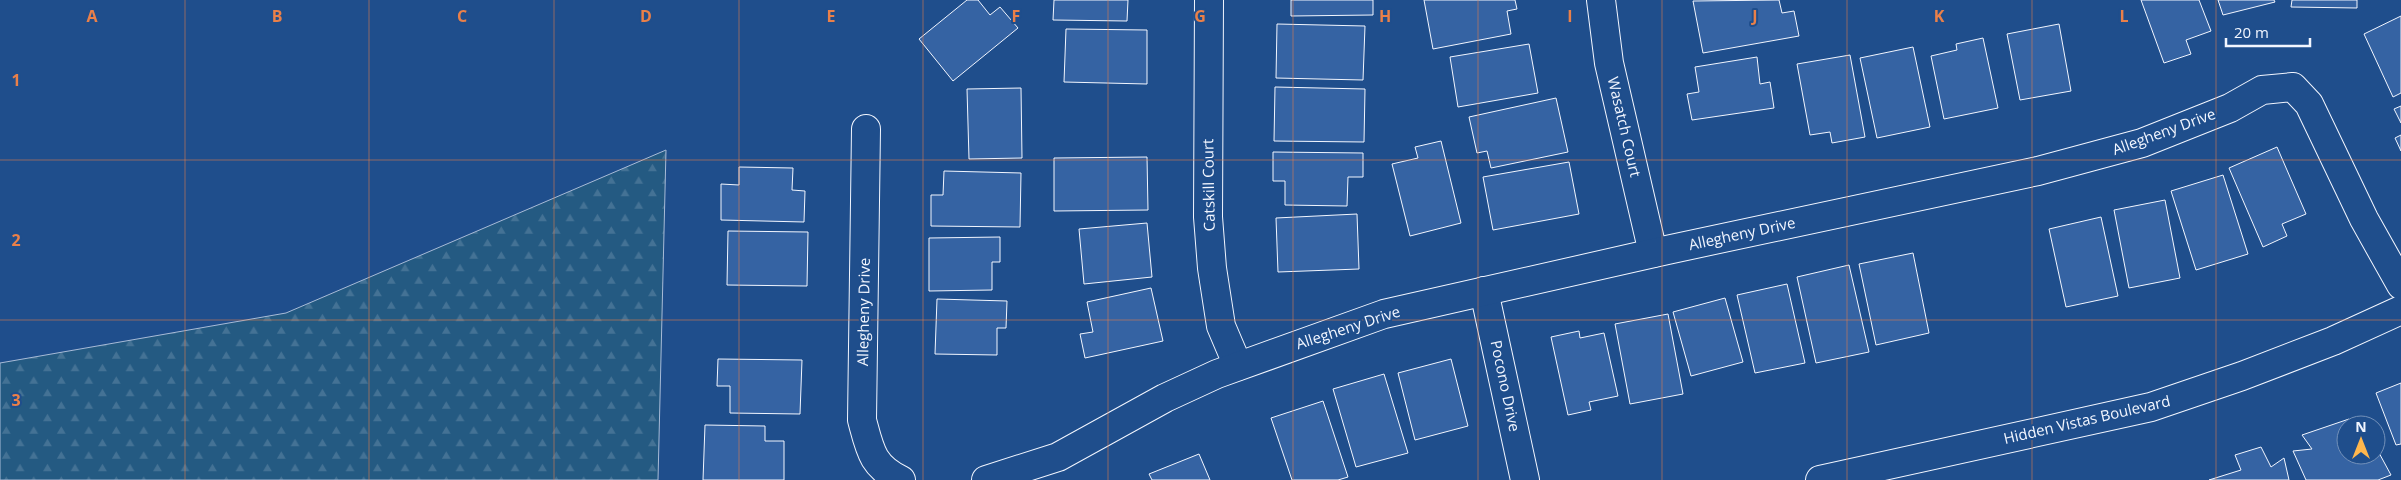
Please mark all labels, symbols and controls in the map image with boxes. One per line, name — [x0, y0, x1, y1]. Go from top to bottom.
text: A — [86, 5, 98, 27]
text: B — [272, 5, 282, 27]
text: C — [457, 5, 467, 27]
text: D — [640, 5, 652, 27]
text: E — [827, 5, 836, 27]
text: F — [1012, 5, 1020, 27]
text: G — [1194, 5, 1206, 27]
text: H — [1379, 5, 1391, 27]
text: I — [1567, 5, 1573, 27]
text: J — [1750, 5, 1758, 27]
text: K — [1934, 5, 1945, 27]
text: L — [2119, 5, 2129, 27]
scale bar — [2226, 15, 2310, 47]
text: 20 m — [2234, 22, 2269, 42]
text: 1 — [11, 69, 21, 91]
street label: Wasatch Court — [1604, 75, 1646, 179]
street label: Allegheny Drive — [2109, 103, 2218, 159]
street label: Catskill Court — [1197, 139, 1219, 231]
street label: Allegheny Drive — [1687, 212, 1797, 254]
text: 2 — [11, 229, 21, 251]
street label: Allegheny Drive — [852, 258, 874, 366]
street label: Allegheny Drive — [1293, 301, 1402, 353]
street label: Pocono Drive — [1487, 338, 1525, 433]
text: 3 — [11, 389, 21, 411]
street label: Hidden Vistas Boulevard — [2001, 390, 2172, 448]
north arrow — [2336, 415, 2386, 465]
text: N — [2355, 417, 2367, 436]

